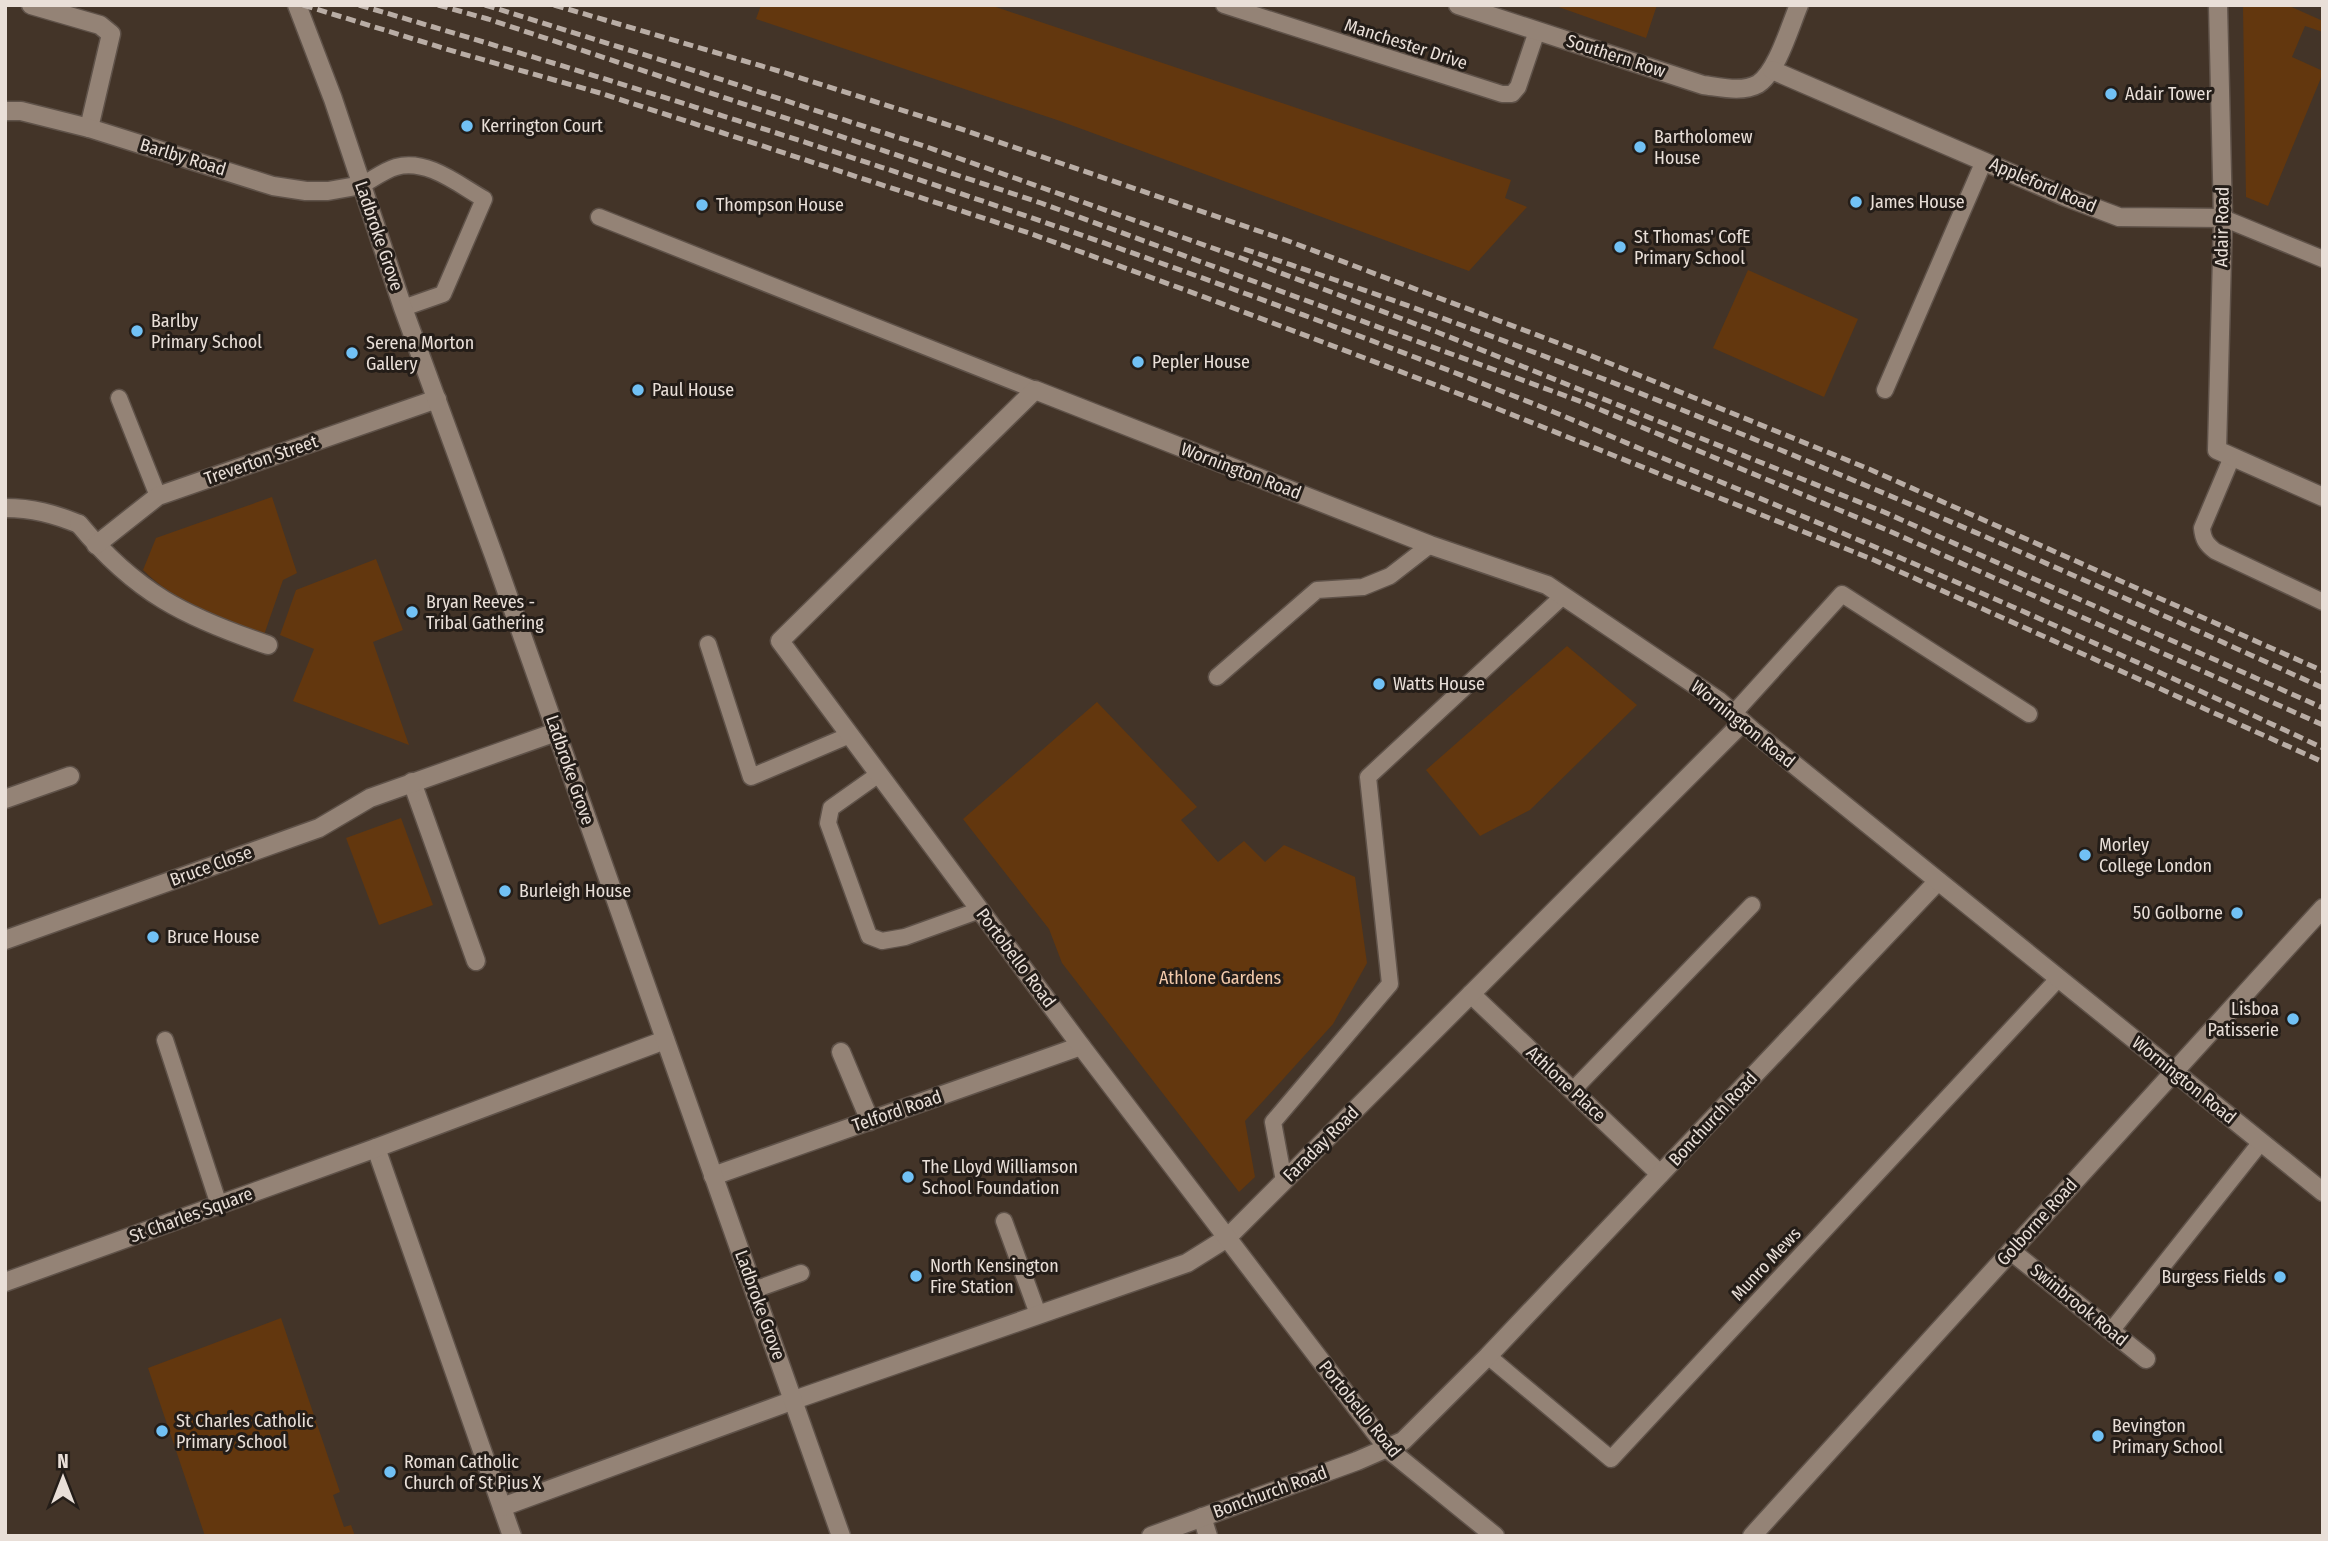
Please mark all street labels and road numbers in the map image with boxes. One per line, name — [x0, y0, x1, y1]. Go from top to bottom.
street label: Manchester Drive — [1342, 14, 1470, 74]
street label: Southern Row — [1564, 30, 1669, 82]
street label: Barlby Road — [137, 134, 229, 180]
street label: Appleford Road — [1986, 153, 2100, 217]
street label: Ladbroke Grove — [350, 178, 408, 294]
street label: Adair Road — [2210, 187, 2234, 267]
street label: Treverton Street — [201, 430, 321, 490]
street label: Wornington Road — [1178, 438, 1304, 504]
street label: Wornington Road — [1687, 675, 1799, 773]
street label: Ladbroke Grove — [541, 712, 599, 828]
street label: Bruce Close — [167, 841, 255, 891]
street label: Portobello Road — [972, 904, 1060, 1012]
street label: Wornington Road — [2128, 1031, 2240, 1129]
street label: Athlone Place — [1522, 1042, 1610, 1126]
street label: Bonchurch Road — [1664, 1068, 1762, 1170]
street label: Telford Road — [850, 1085, 944, 1137]
street label: Faraday Road — [1279, 1102, 1363, 1186]
street label: Golborne Road — [1992, 1174, 2082, 1270]
street label: St Charles Square — [126, 1182, 256, 1247]
street label: Munro Mews — [1726, 1223, 1806, 1305]
street label: Ladbroke Grove — [730, 1247, 790, 1363]
street label: Swinbrook Road — [2026, 1259, 2132, 1351]
street label: Portobello Road — [1314, 1356, 1406, 1462]
street label: Bonchurch Road — [1210, 1461, 1330, 1523]

